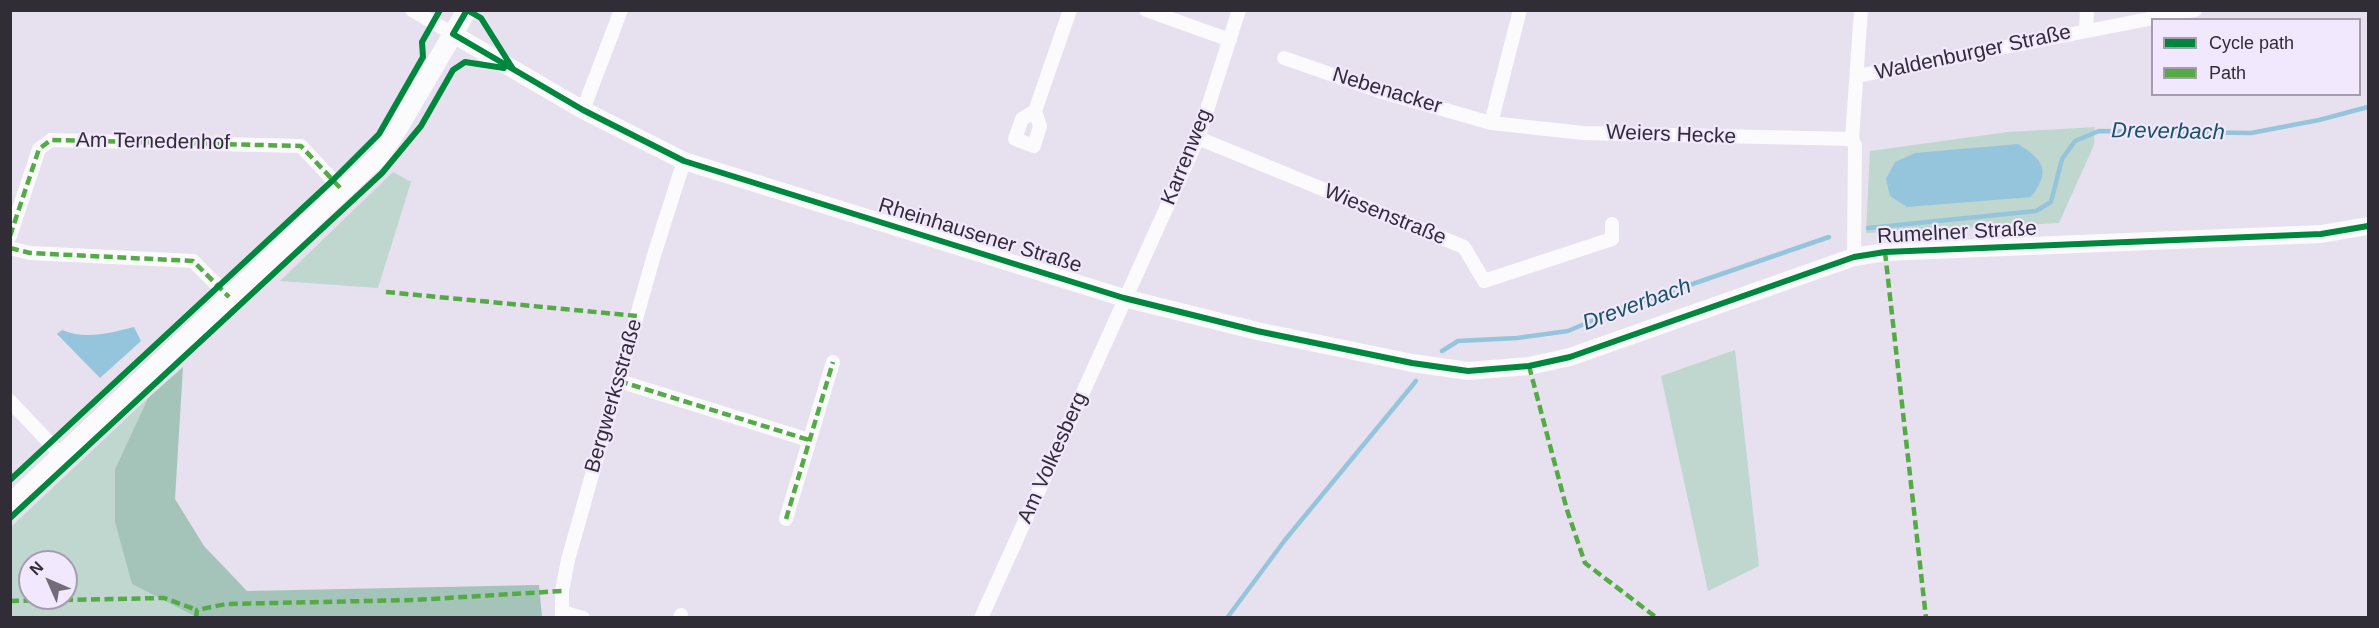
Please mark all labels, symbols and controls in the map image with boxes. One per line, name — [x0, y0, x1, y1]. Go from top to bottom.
legend — [2151, 18, 2361, 96]
street label: Waldenburger Straße — [1873, 20, 2073, 86]
text: Cycle path — [2209, 33, 2294, 53]
street label: Nebenacker — [1329, 62, 1445, 120]
text: Path — [2209, 63, 2246, 83]
street label: Karrenweg — [1156, 105, 1218, 209]
water label: Dreverbach — [2111, 118, 2225, 146]
street label: Weiers Hecke — [1605, 120, 1737, 150]
street label: Am Ternedenhof — [76, 128, 230, 156]
street label: Wiesenstraße — [1320, 179, 1450, 251]
street label: Rheinhausener Straße — [875, 193, 1085, 279]
street label: Rumelner Straße — [1877, 216, 2037, 250]
water label: Dreverbach — [1579, 273, 1695, 337]
street label: Bergwerksstraße — [580, 316, 648, 476]
street label: Am Volkesberg — [1013, 388, 1093, 528]
north arrow — [18, 550, 78, 610]
text: N — [26, 558, 46, 578]

